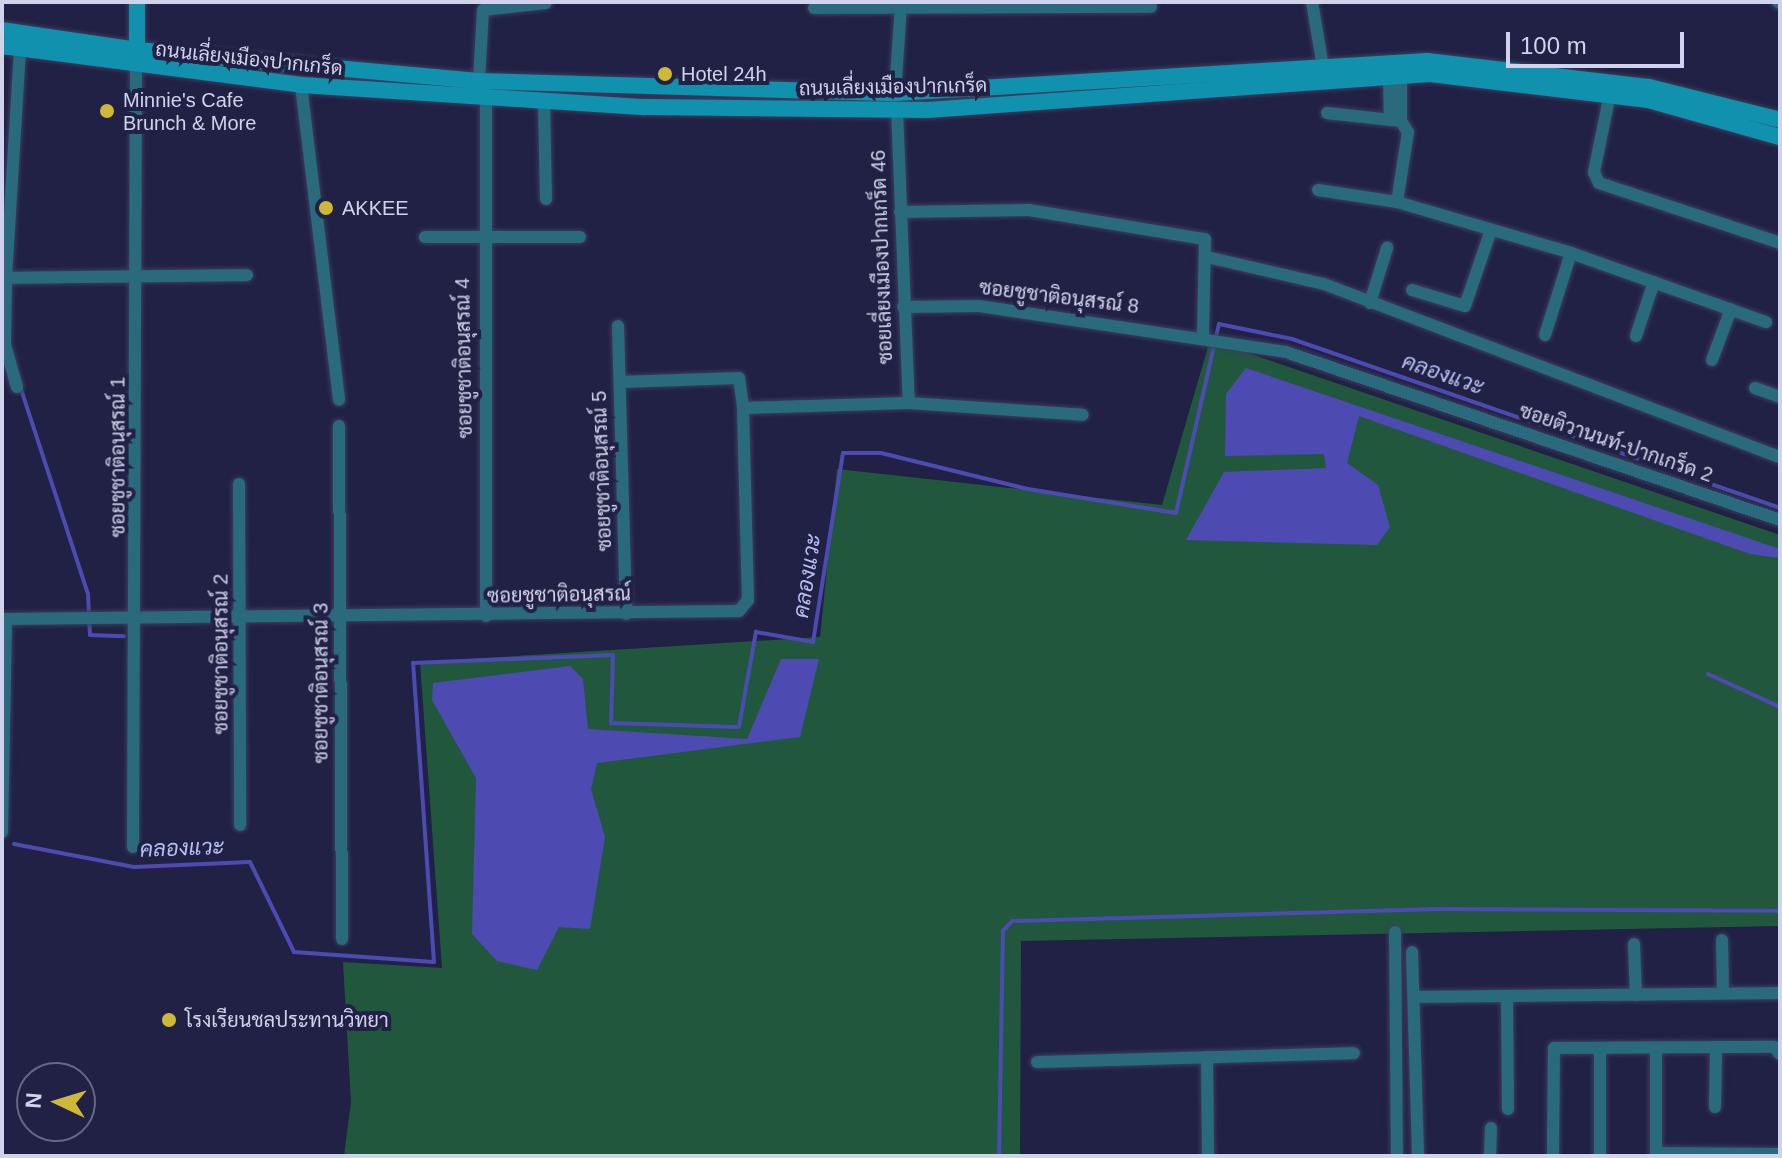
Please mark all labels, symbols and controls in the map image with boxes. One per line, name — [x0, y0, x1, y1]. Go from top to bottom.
scale bar — [1510, 16, 1688, 66]
text: 100 m — [1520, 32, 1587, 59]
street label: ถนนเลี่ยงเมืองปากเกร็ด — [154, 37, 344, 81]
place label: Hotel 24h — [681, 62, 767, 86]
marker: Hotel 24h — [656, 65, 674, 83]
street label: ถนนเลี่ยงเมืองปากเกร็ด — [799, 73, 987, 101]
place label: Minnie's Cafe Brunch & More — [123, 88, 256, 135]
marker: Minnie's Cafe Brunch & More — [98, 102, 116, 120]
street label: ซอยเลี่ยงเมืองปากเกร็ด 46 — [866, 149, 898, 365]
place label: AKKEE — [342, 196, 409, 220]
marker: AKKEE — [317, 199, 335, 217]
street label: ซอยชูชาติอนุสรณ์ 8 — [978, 275, 1140, 319]
street label: ซอยชูชาติอนุสรณ์ 4 — [451, 277, 477, 439]
water label: คลองแวะ — [1399, 348, 1487, 400]
street label: ซอยชูชาติอนุสรณ์ 1 — [106, 377, 130, 537]
street label: ซอยชูชาติอนุสรณ์ 5 — [587, 390, 617, 552]
street label: ซอยติวานนท์-ปากเกร็ด 2 — [1516, 399, 1716, 487]
water label: คลองแวะ — [787, 532, 827, 620]
street label: ซอยชูชาติอนุสรณ์ 2 — [209, 574, 233, 734]
street label: ซอยชูชาติอนุสรณ์ — [487, 582, 631, 608]
street label: ซอยชูชาติอนุสรณ์ 3 — [309, 603, 333, 763]
water label: คลองแวะ — [139, 833, 225, 863]
place label: โรงเรียนชลประทานวิทยา — [185, 1008, 389, 1032]
marker: โรงเรียนชลประทานวิทยา — [160, 1011, 178, 1029]
north arrow — [16, 1062, 96, 1142]
text: N — [21, 1092, 47, 1109]

